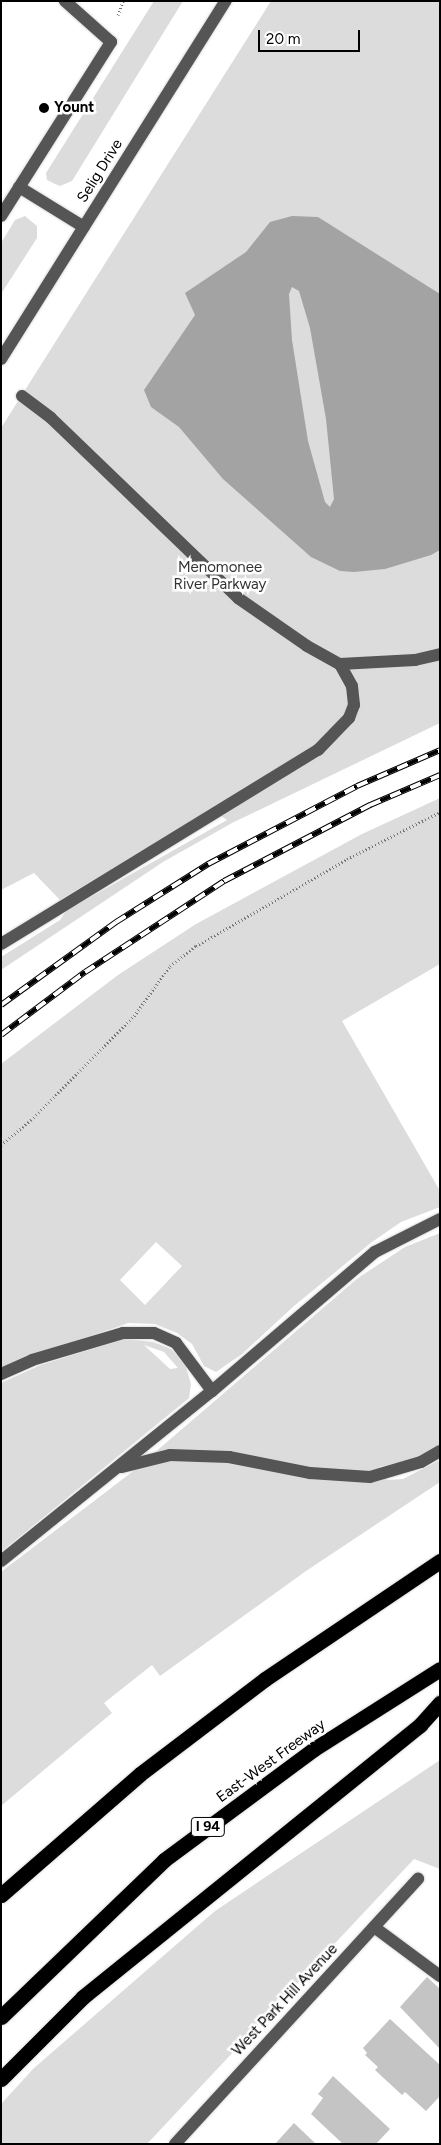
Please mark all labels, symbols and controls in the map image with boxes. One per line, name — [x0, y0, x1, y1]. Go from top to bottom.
scale bar — [261, 20, 364, 52]
text: 20 m — [266, 30, 300, 48]
place label: Yount — [54, 99, 94, 117]
marker: Yount — [38, 102, 50, 114]
street label: Selig Drive — [73, 136, 127, 206]
park label: Menomonee River Parkway — [173, 558, 267, 593]
street label: East-West Freeway — [213, 1715, 329, 1807]
road number: I 94 — [190, 1815, 226, 1838]
street label: West Park Hill Avenue — [229, 1940, 341, 2060]

